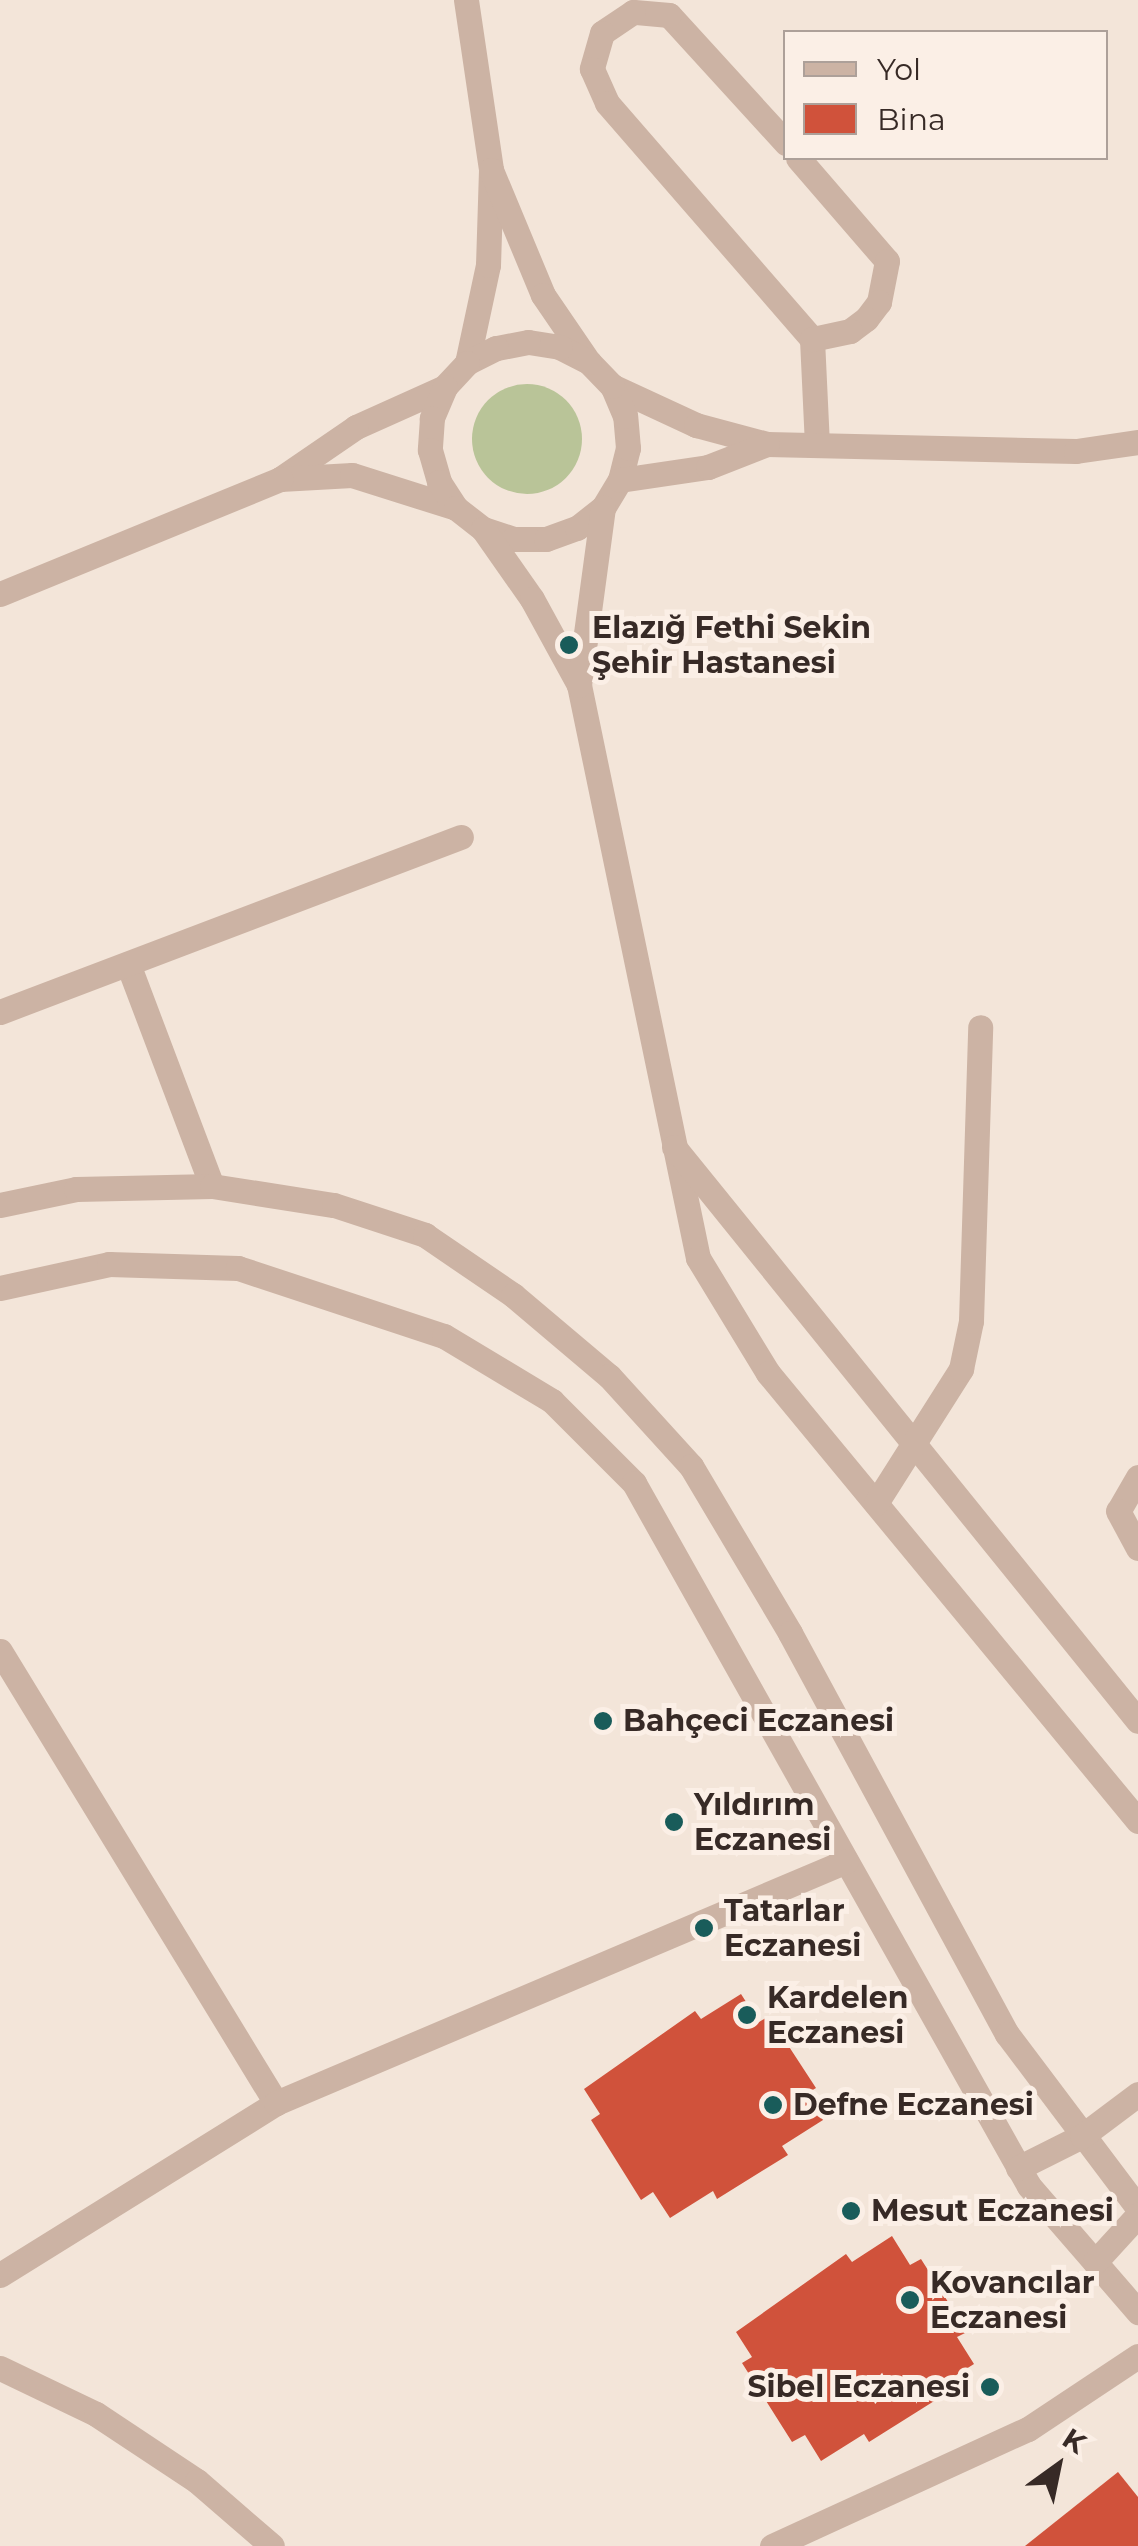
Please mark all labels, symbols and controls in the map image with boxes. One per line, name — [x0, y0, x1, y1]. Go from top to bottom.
legend — [783, 30, 1108, 160]
text: Yol — [877, 51, 921, 88]
text: Bina — [877, 101, 946, 138]
place label: Elazığ Fethi Sekin Şehir Hastanesi — [592, 610, 871, 680]
marker: Elazığ Fethi Sekin Şehir Hastanesi — [556, 632, 582, 658]
place label: Bahçeci Eczanesi — [623, 1703, 894, 1739]
marker: Bahçeci Eczanesi — [592, 1710, 614, 1732]
place label: Yıldırım Eczanesi — [694, 1787, 831, 1858]
marker: Yıldırım Eczanesi — [663, 1811, 685, 1833]
place label: Tatarlar Eczanesi — [724, 1893, 861, 1964]
marker: Tatarlar Eczanesi — [693, 1917, 715, 1939]
place label: Kardelen Eczanesi — [767, 1980, 908, 2050]
marker: Kardelen Eczanesi — [736, 2004, 758, 2026]
place label: Defne Eczanesi — [793, 2087, 1034, 2123]
marker: Defne Eczanesi — [762, 2094, 784, 2116]
place label: Mesut Eczanesi — [871, 2193, 1114, 2229]
marker: Mesut Eczanesi — [840, 2200, 862, 2222]
place label: Kovancılar Eczanesi — [930, 2265, 1095, 2336]
marker: Kovancılar Eczanesi — [899, 2289, 921, 2311]
place label: Sibel Eczanesi — [747, 2369, 970, 2405]
marker: Sibel Eczanesi — [979, 2376, 1001, 2398]
north arrow — [1008, 2416, 1108, 2516]
text: K — [1056, 2421, 1092, 2461]

